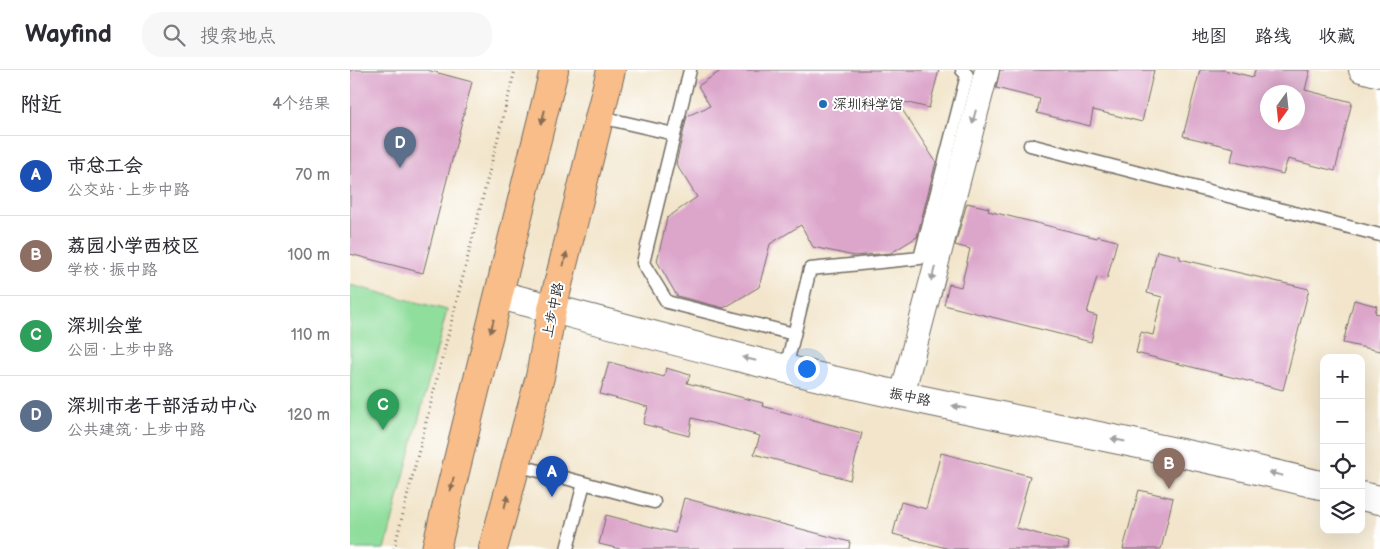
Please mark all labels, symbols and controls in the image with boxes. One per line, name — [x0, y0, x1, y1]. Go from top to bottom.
search box — [142, 12, 492, 57]
text: Wayfind — [25, 20, 112, 49]
icon: search — [160, 21, 188, 49]
text: 搜索地点 — [200, 25, 276, 48]
text: 地图 — [1191, 26, 1227, 47]
text: 路线 — [1255, 26, 1291, 47]
text: 收藏 — [1319, 26, 1355, 47]
north arrow — [1260, 85, 1305, 130]
text: 附近 — [20, 92, 62, 117]
text: 4个结果 — [272, 95, 330, 114]
place label: 深圳科学馆 — [833, 96, 903, 113]
marker: 深圳科学馆 — [817, 98, 829, 110]
one-way arrow — [539, 110, 547, 125]
one-way arrow — [970, 110, 978, 125]
pin: D — [384, 127, 416, 168]
text: 市总工会 — [67, 155, 143, 178]
text: A — [31, 166, 41, 185]
text: 70 m — [295, 166, 330, 185]
text: 公交站 · 上步中路 — [67, 181, 189, 200]
text: 荔园小学西校区 — [67, 235, 200, 258]
text: B — [30, 246, 42, 265]
text: 100 m — [287, 246, 330, 265]
one-way arrow — [561, 252, 569, 267]
text: 学校 · 振中路 — [67, 261, 157, 280]
one-way arrow — [929, 267, 937, 282]
street label: 上步中路 — [539, 281, 567, 339]
text: 深圳会堂 — [67, 315, 143, 338]
one-way arrow — [488, 319, 496, 334]
text: C — [30, 326, 42, 345]
text: 110 m — [291, 326, 330, 345]
text: 公园 · 上步中路 — [67, 341, 173, 360]
map controls — [1320, 354, 1365, 534]
button: + — [1320, 354, 1365, 399]
one-way arrow — [741, 355, 756, 363]
your location — [794, 356, 820, 382]
street label: 振中路 — [888, 384, 932, 410]
pin: C — [367, 389, 399, 430]
text: 深圳市老干部活动中心 — [67, 395, 257, 418]
button: − — [1320, 399, 1365, 444]
one-way arrow — [951, 403, 966, 411]
text: D — [30, 406, 42, 425]
text: 120 m — [287, 406, 330, 425]
text: 公共建筑 · 上步中路 — [67, 421, 205, 440]
one-way arrow — [1110, 436, 1125, 444]
button: locate — [1320, 444, 1365, 489]
pin: B — [1153, 448, 1185, 489]
pin: A — [536, 456, 568, 497]
one-way arrow — [1269, 470, 1284, 478]
one-way arrow — [448, 476, 456, 491]
button: layers — [1320, 489, 1365, 534]
one-way arrow — [503, 495, 511, 510]

